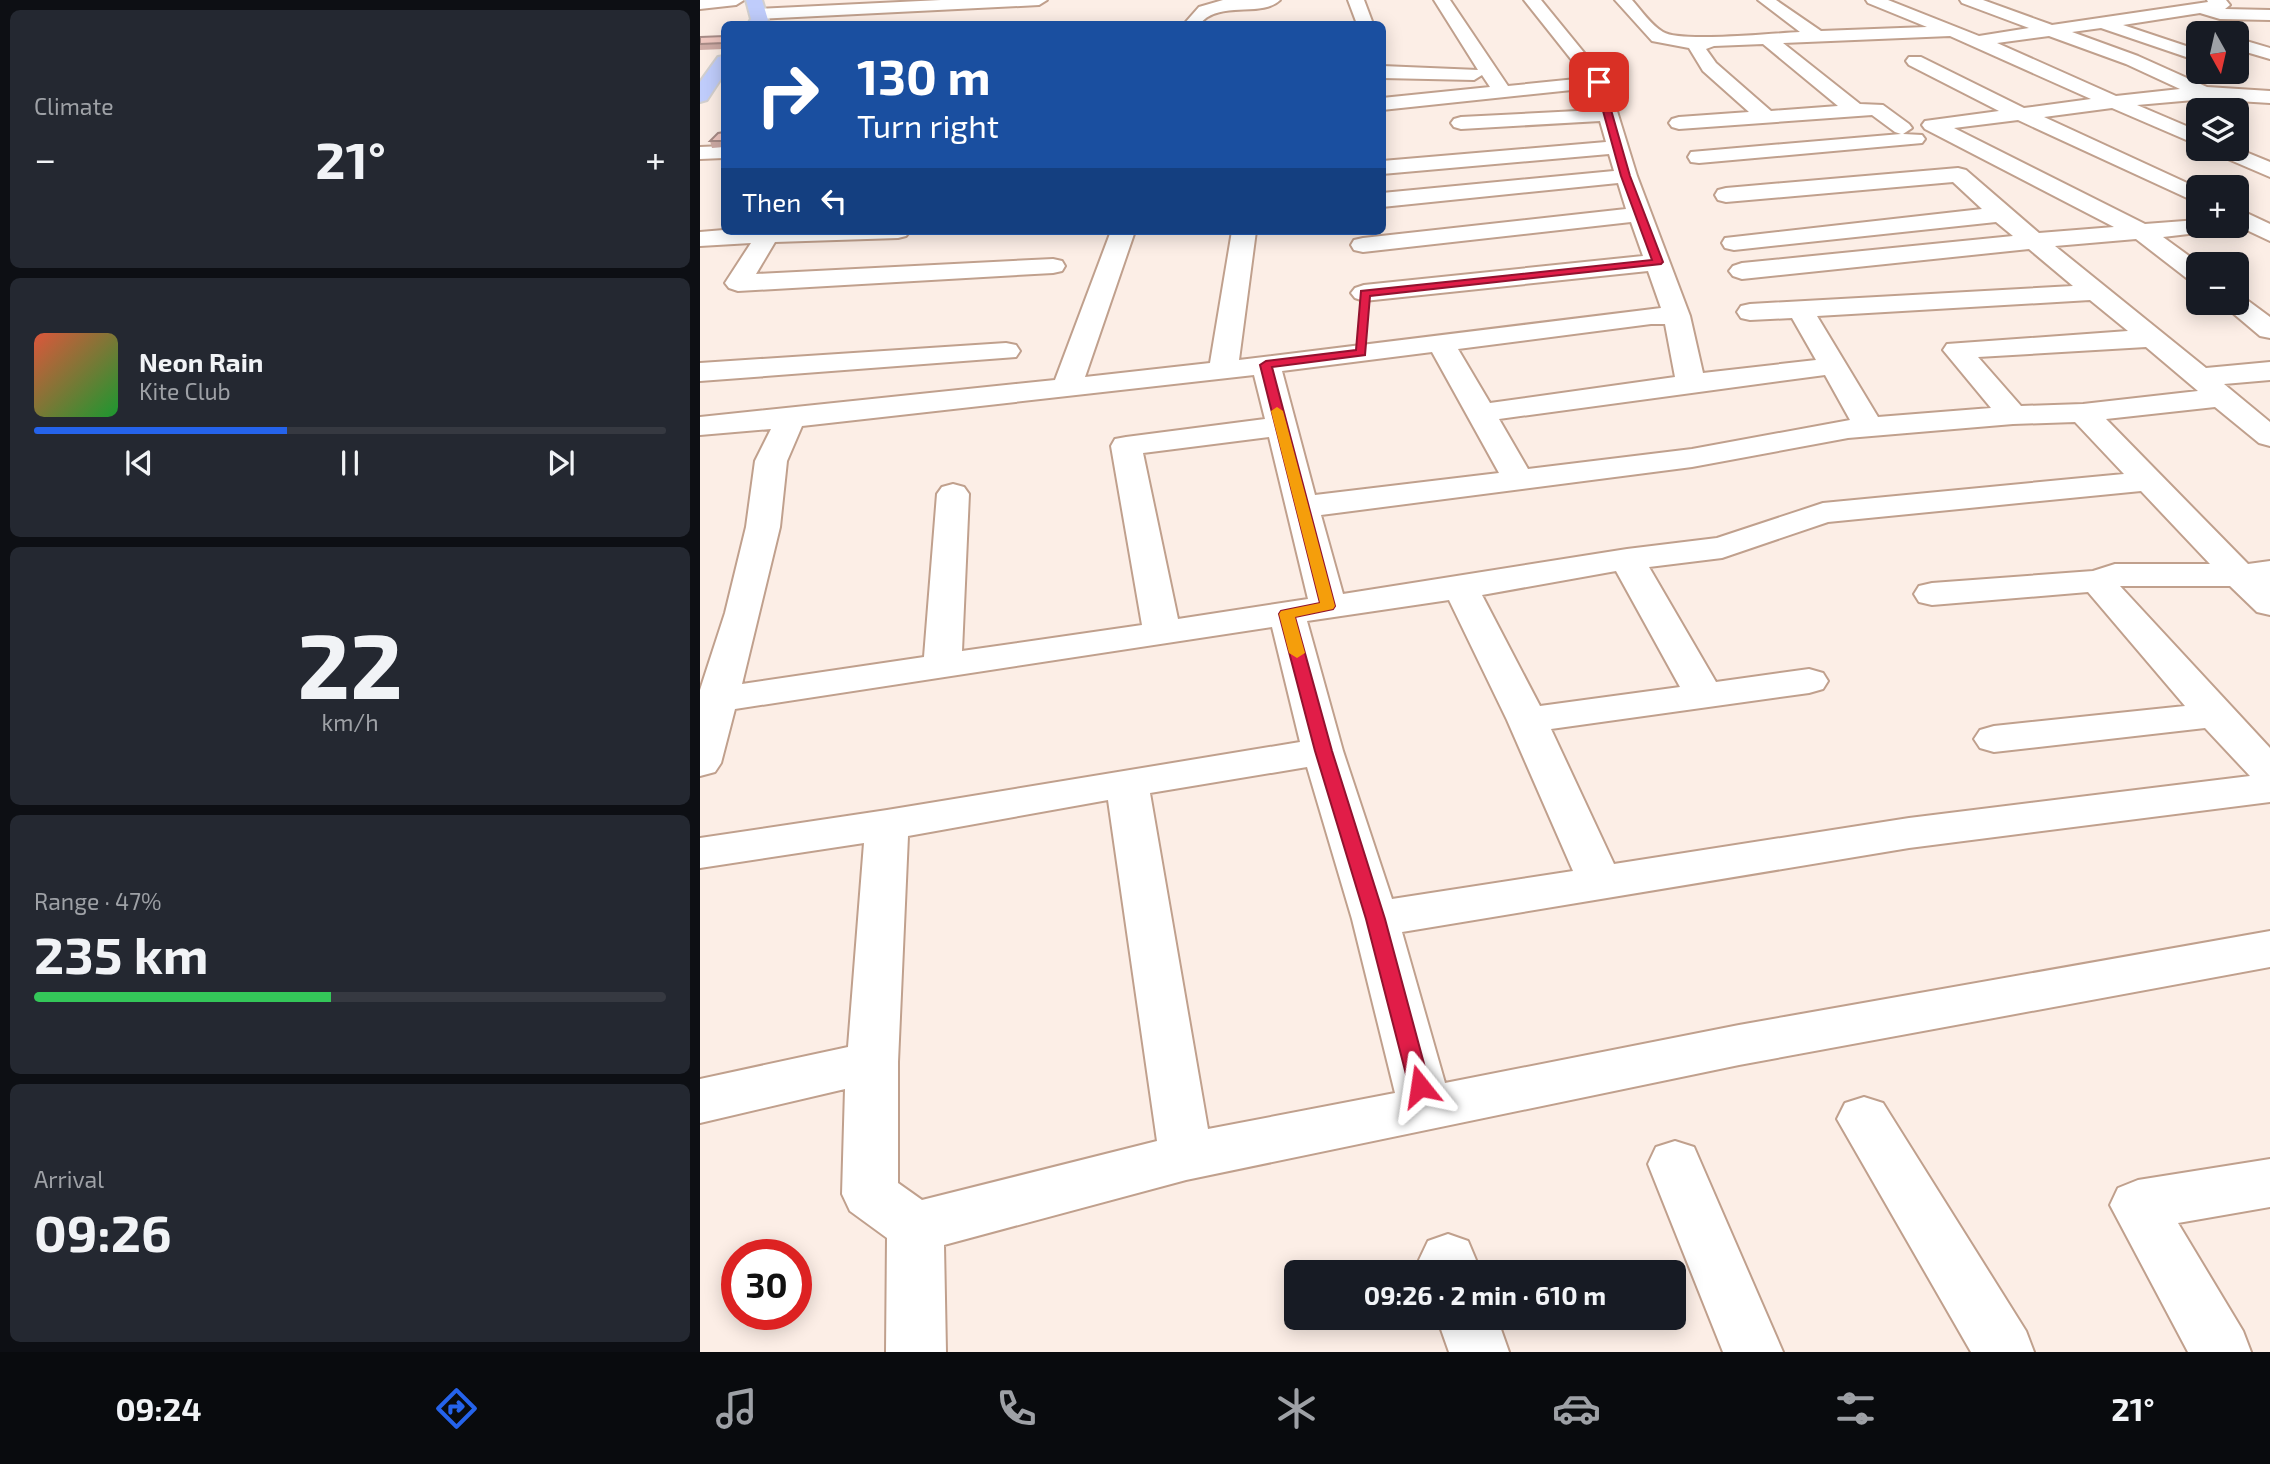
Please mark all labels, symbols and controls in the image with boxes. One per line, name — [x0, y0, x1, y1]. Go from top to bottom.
north arrow — [2186, 21, 2249, 84]
map controls — [2186, 21, 2249, 315]
text: 130 m — [857, 46, 991, 105]
icon: right — [742, 49, 833, 140]
pin — [1569, 52, 1629, 112]
icon: arrive — [1580, 63, 1618, 101]
text: Climate — [34, 92, 114, 120]
button: layers — [2186, 98, 2249, 161]
text: Turn right — [857, 106, 999, 144]
text: 21° — [315, 127, 386, 189]
text: − — [34, 135, 56, 181]
text: + — [645, 135, 666, 181]
button: + — [2186, 175, 2249, 238]
icon: left — [815, 182, 853, 220]
text: Then — [742, 186, 801, 217]
button: − — [2186, 252, 2249, 315]
text: Neon Rain — [139, 346, 263, 377]
text: Kite Club — [139, 377, 231, 405]
icon: previous — [120, 444, 158, 482]
icon: pause — [331, 444, 369, 482]
icon: next — [542, 444, 580, 482]
text: 22 — [297, 608, 403, 717]
text: km/h — [321, 708, 379, 736]
text: Range · 47% — [34, 887, 161, 915]
text: 235 km — [34, 922, 209, 984]
position arrow — [1383, 1049, 1457, 1123]
text: Arrival — [34, 1165, 104, 1193]
text: 09:26 — [34, 1200, 172, 1262]
speed limit sign: 30 — [721, 1239, 812, 1330]
text: 09:26 · 2 min · 610 m — [1364, 1279, 1606, 1310]
icon: directions — [432, 1384, 481, 1433]
icon: music — [712, 1384, 761, 1433]
icon: phone — [992, 1384, 1041, 1433]
icon: climate — [1272, 1384, 1321, 1433]
icon: car — [1552, 1384, 1601, 1433]
icon: filters — [1831, 1384, 1880, 1433]
text: 09:24 — [115, 1389, 202, 1427]
text: 21° — [2111, 1389, 2155, 1427]

